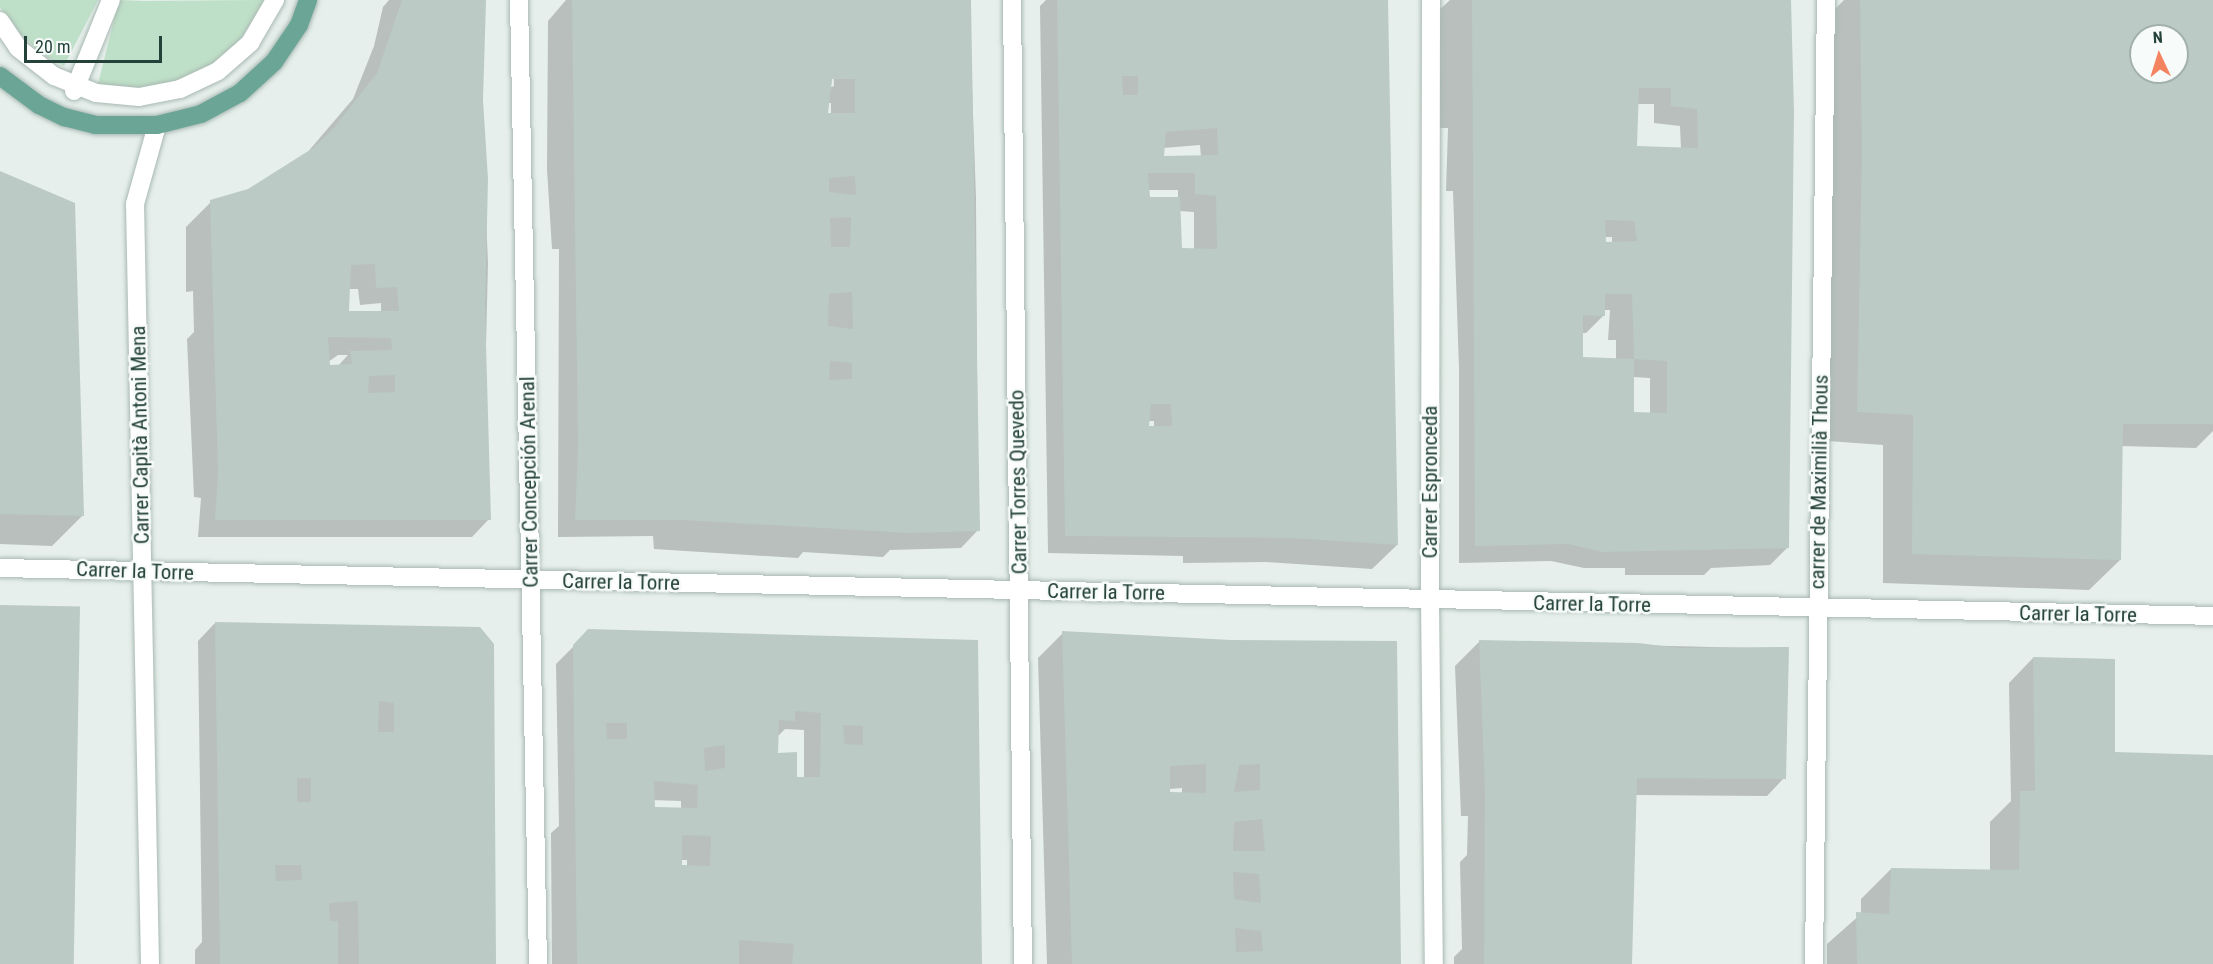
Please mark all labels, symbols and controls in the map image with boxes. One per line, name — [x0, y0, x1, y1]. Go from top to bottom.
scale bar — [27, 24, 165, 62]
north arrow — [2129, 24, 2189, 84]
text: N — [2152, 28, 2163, 47]
text: 20 m — [35, 36, 70, 57]
street label: Carrer Capità Antoni Mena — [125, 326, 155, 544]
street label: carrer de Maximilià Thous — [1805, 374, 1833, 590]
street label: Carrer Concepción Arenal — [515, 376, 543, 588]
street label: Carrer Torres Quevedo — [1004, 389, 1032, 575]
street label: Carrer Espronceda — [1417, 406, 1443, 558]
street label: Carrer la Torre — [75, 556, 195, 586]
street label: Carrer la Torre — [562, 568, 680, 596]
street label: Carrer la Torre — [1047, 578, 1165, 606]
street label: Carrer la Torre — [1533, 590, 1651, 618]
street label: Carrer la Torre — [2019, 600, 2137, 628]

